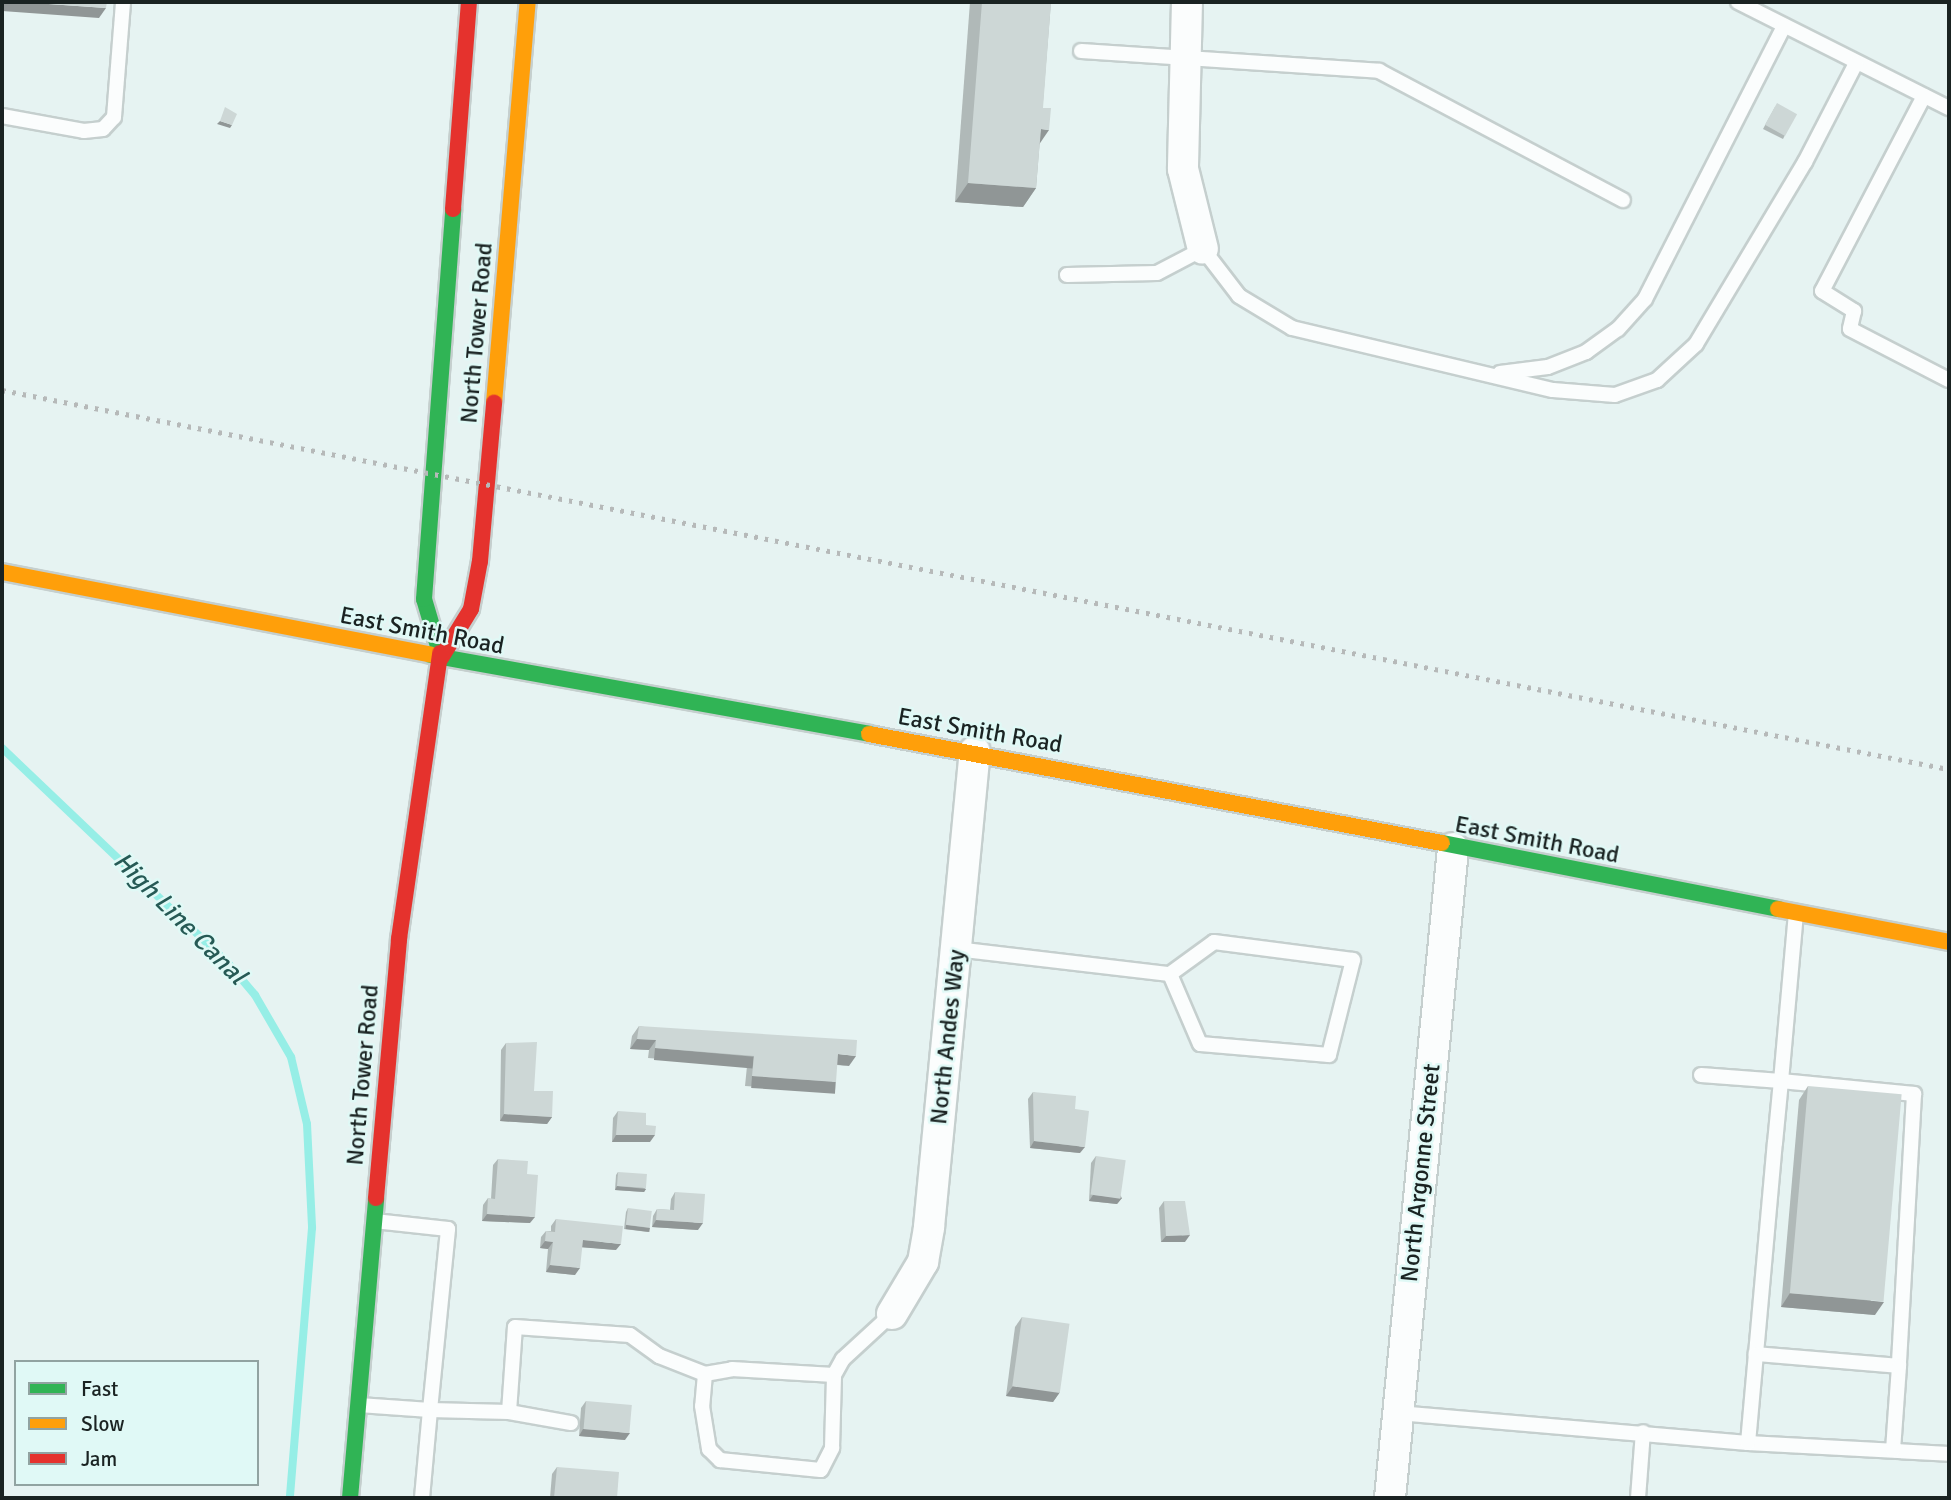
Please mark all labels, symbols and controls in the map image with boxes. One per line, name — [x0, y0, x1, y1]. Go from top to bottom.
street label: North Tower Road — [455, 241, 499, 425]
street label: East Smith Road — [337, 601, 507, 661]
street label: East Smith Road — [895, 702, 1065, 760]
street label: East Smith Road — [1452, 810, 1622, 870]
water label: High Line Canal — [106, 846, 252, 992]
street label: North Andes Way — [924, 948, 972, 1126]
street label: North Tower Road — [341, 983, 385, 1167]
street label: North Argonne Street — [1395, 1062, 1447, 1284]
legend — [14, 1360, 259, 1486]
text: Fast — [81, 1376, 118, 1402]
text: Slow — [81, 1411, 125, 1437]
text: Jam — [81, 1446, 117, 1472]

